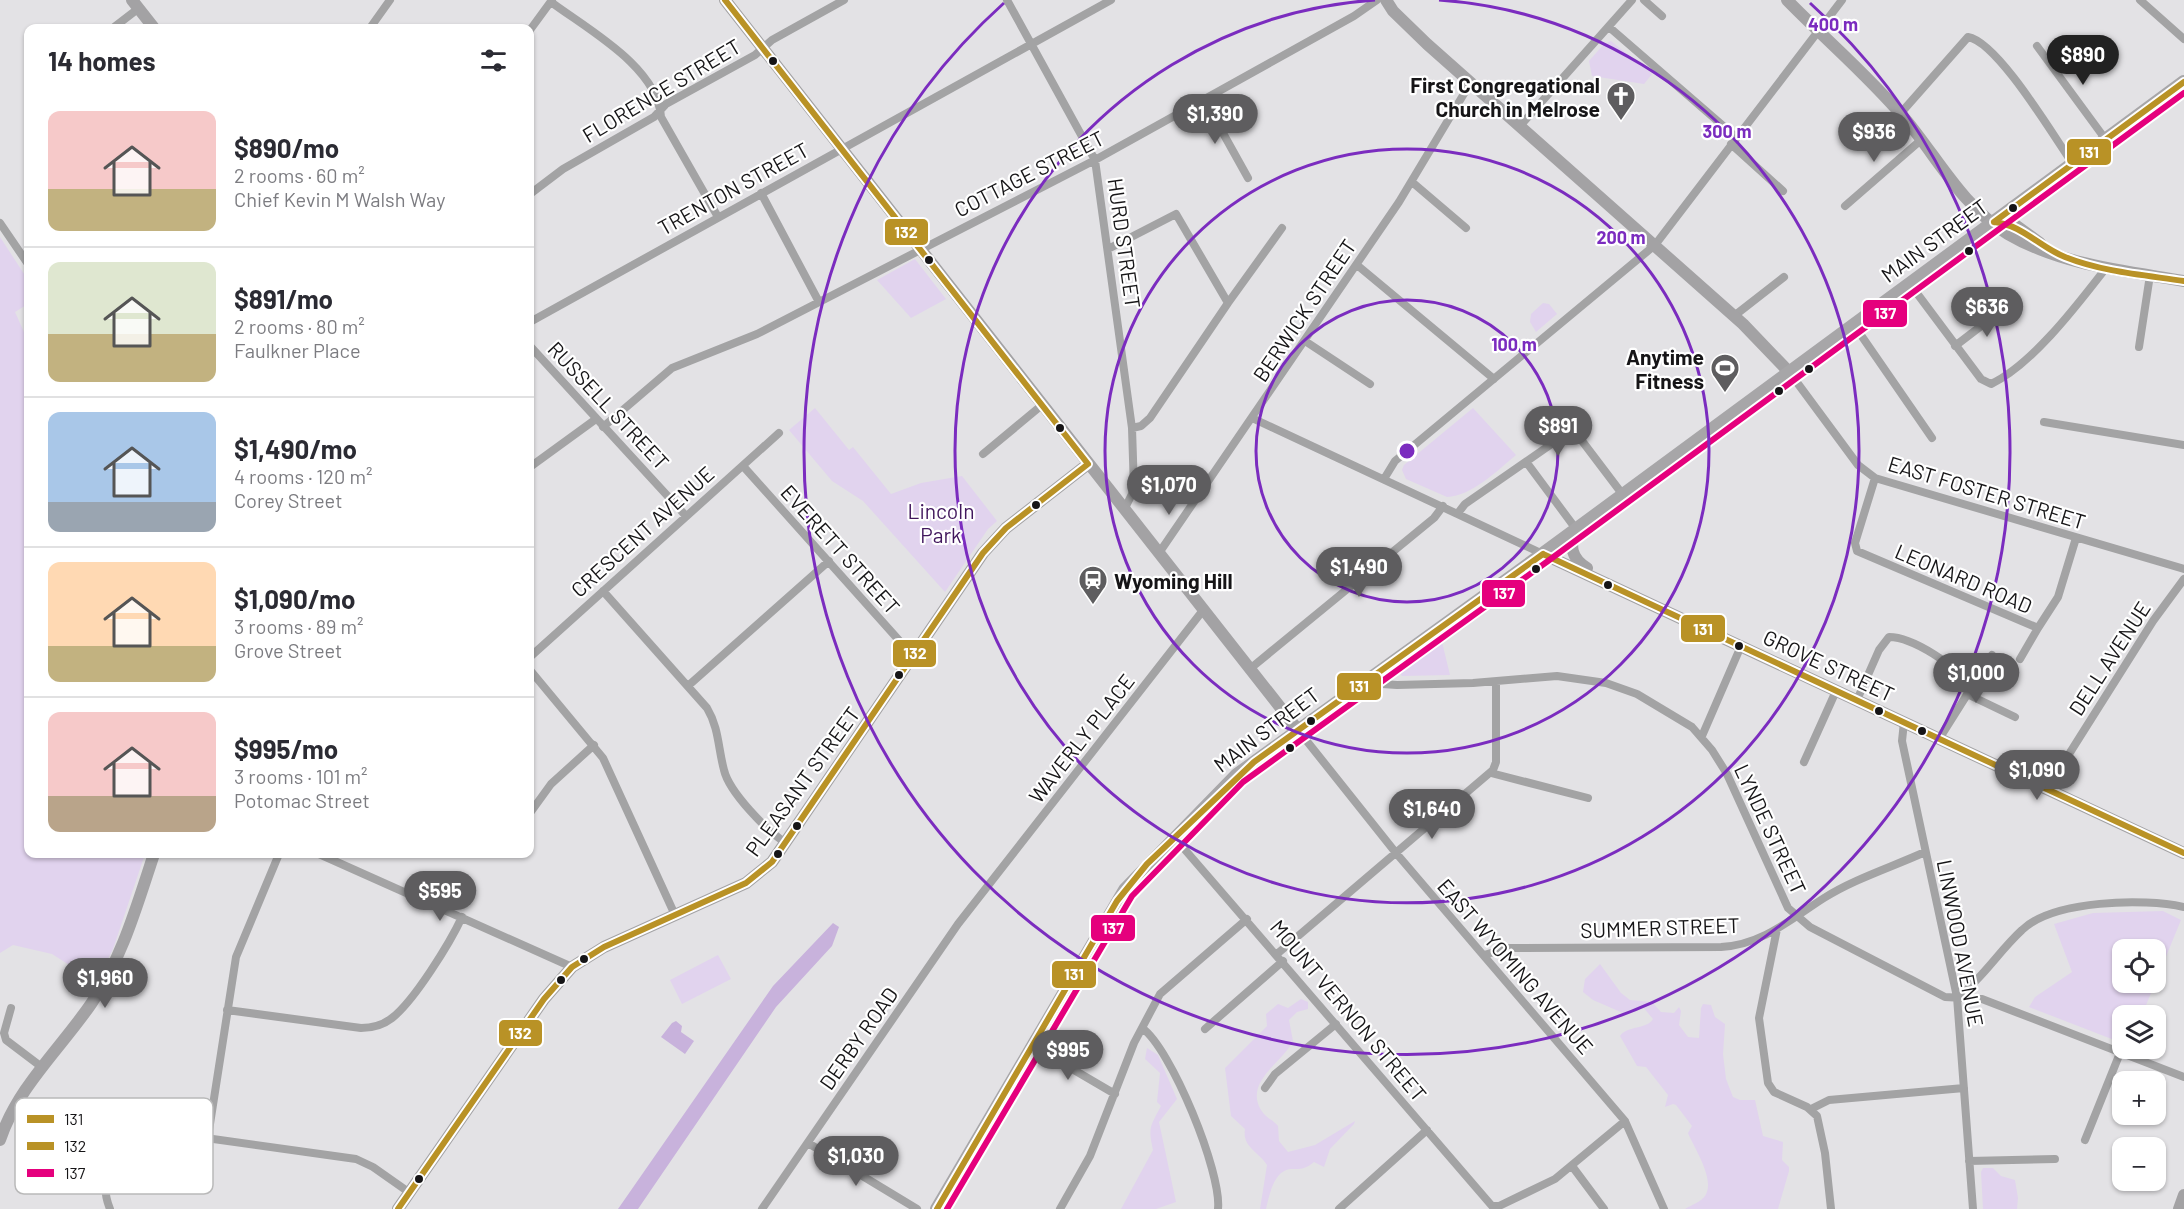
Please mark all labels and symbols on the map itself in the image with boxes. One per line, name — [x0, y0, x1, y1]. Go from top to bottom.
text: 400 m — [1808, 13, 1858, 35]
street label: FLORENCE STREET — [577, 33, 745, 147]
pin: $890 — [2047, 35, 2119, 86]
unlabelled marker — [767, 55, 779, 67]
place label: First Congregational Church in Melrose — [1410, 72, 1600, 121]
church icon: First Congregational Church in Melrose — [1605, 80, 1637, 122]
pin: $1,390 — [1166, 94, 1264, 145]
pin: $936 — [1838, 112, 1910, 163]
text: 300 m — [1703, 120, 1751, 142]
street label: COTTAGE STREET — [950, 124, 1108, 222]
street label: TRENTON STREET — [653, 136, 813, 240]
line badge: 131 — [2066, 138, 2112, 166]
text: 131 — [2079, 142, 2099, 161]
street label: HURD STREET — [1103, 176, 1147, 310]
street label: MAIN STREET — [1876, 193, 1992, 287]
unlabelled marker — [2007, 202, 2019, 214]
line badge: 132 — [884, 218, 929, 246]
text: 132 — [894, 222, 918, 241]
text: 200 m — [1596, 226, 1646, 248]
street label: BERWICK STREET — [1247, 234, 1361, 386]
unlabelled marker — [1963, 245, 1975, 257]
unlabelled marker — [923, 254, 935, 266]
pin: $636 — [1951, 287, 2023, 338]
line badge: 137 — [1862, 299, 1908, 328]
text: 137 — [1874, 303, 1896, 322]
text: 100 m — [1491, 333, 1537, 355]
street label: RUSSELL STREET — [543, 336, 675, 474]
place label: Anytime Fitness — [1626, 344, 1704, 393]
sports icon: Anytime Fitness — [1709, 352, 1741, 394]
unlabelled marker — [1803, 363, 1815, 375]
unlabelled marker — [1773, 385, 1785, 397]
pin: $891 — [1522, 406, 1594, 457]
unlabelled marker — [1054, 422, 1066, 434]
centre of rings — [1397, 441, 1417, 461]
street label: EAST FOSTER STREET — [1885, 450, 2089, 534]
street label: CRESCENT AVENUE — [565, 460, 719, 602]
pin: $1,070 — [1120, 465, 1218, 516]
street label: EVERETT STREET — [776, 479, 906, 619]
park label: Lincoln Park — [908, 498, 974, 547]
unlabelled marker — [1030, 499, 1042, 511]
street label: LEONARD ROAD — [1892, 538, 2036, 618]
pin: $1,490 — [1310, 547, 1408, 598]
unlabelled marker — [1530, 563, 1542, 575]
station icon: Wyoming Hill — [1077, 564, 1109, 606]
place label: Wyoming Hill — [1114, 568, 1233, 593]
line badge: 137 — [1481, 579, 1526, 608]
unlabelled marker — [1602, 579, 1614, 591]
text: 137 — [1493, 583, 1515, 602]
street label: DELL AVENUE — [2063, 596, 2155, 720]
line badge: 131 — [1680, 614, 1726, 643]
text: 131 — [1693, 619, 1713, 638]
street label: GROVE STREET — [1760, 624, 1898, 706]
line badge: 132 — [892, 639, 937, 668]
unlabelled marker — [1733, 640, 1745, 652]
text: 132 — [903, 643, 927, 662]
pin: $1,000 — [1927, 653, 2025, 704]
unlabelled marker — [893, 669, 905, 681]
street label: WAVERLY PLACE — [1023, 669, 1139, 807]
line badge: 131 — [1336, 672, 1382, 701]
text: 131 — [1349, 676, 1369, 695]
street label: MAIN STREET — [1208, 681, 1324, 777]
street label: PLEASANT STREET — [739, 701, 865, 861]
unlabelled marker — [1873, 705, 1885, 717]
unlabelled marker — [1305, 715, 1317, 727]
unlabelled marker — [1916, 725, 1928, 737]
unlabelled marker — [1284, 742, 1296, 754]
pin: $1,090 — [1988, 750, 2086, 801]
street label: LYNDE STREET — [1730, 760, 1812, 898]
pin: $1,640 — [1383, 789, 1481, 840]
unlabelled marker — [791, 820, 803, 832]
unlabelled marker — [772, 848, 784, 860]
street label: LINWOOD AVENUE — [1933, 857, 1989, 1029]
pin: $595 — [404, 871, 476, 922]
street label: EAST WYOMING AVENUE — [1433, 873, 1599, 1059]
street label: SUMMER STREET — [1580, 912, 1740, 942]
line badge: 137 — [1090, 914, 1136, 942]
street label: MOUNT VERNON STREET — [1266, 914, 1432, 1106]
text: 137 — [1102, 918, 1124, 937]
unlabelled marker — [578, 953, 590, 965]
pin: $1,960 — [56, 958, 154, 1009]
line badge: 131 — [1051, 960, 1097, 989]
text: 131 — [1064, 964, 1084, 983]
unlabelled marker — [555, 974, 567, 986]
street label: DERBY ROAD — [814, 982, 902, 1094]
line badge: 132 — [498, 1019, 543, 1047]
text: 132 — [508, 1023, 532, 1042]
pin: $995 — [1032, 1030, 1104, 1081]
legend — [15, 1098, 213, 1194]
text: 131 — [64, 1109, 83, 1128]
text: 132 — [64, 1136, 86, 1155]
pin: $1,030 — [807, 1136, 905, 1187]
text: 137 — [64, 1163, 86, 1182]
unlabelled marker — [413, 1173, 425, 1185]

